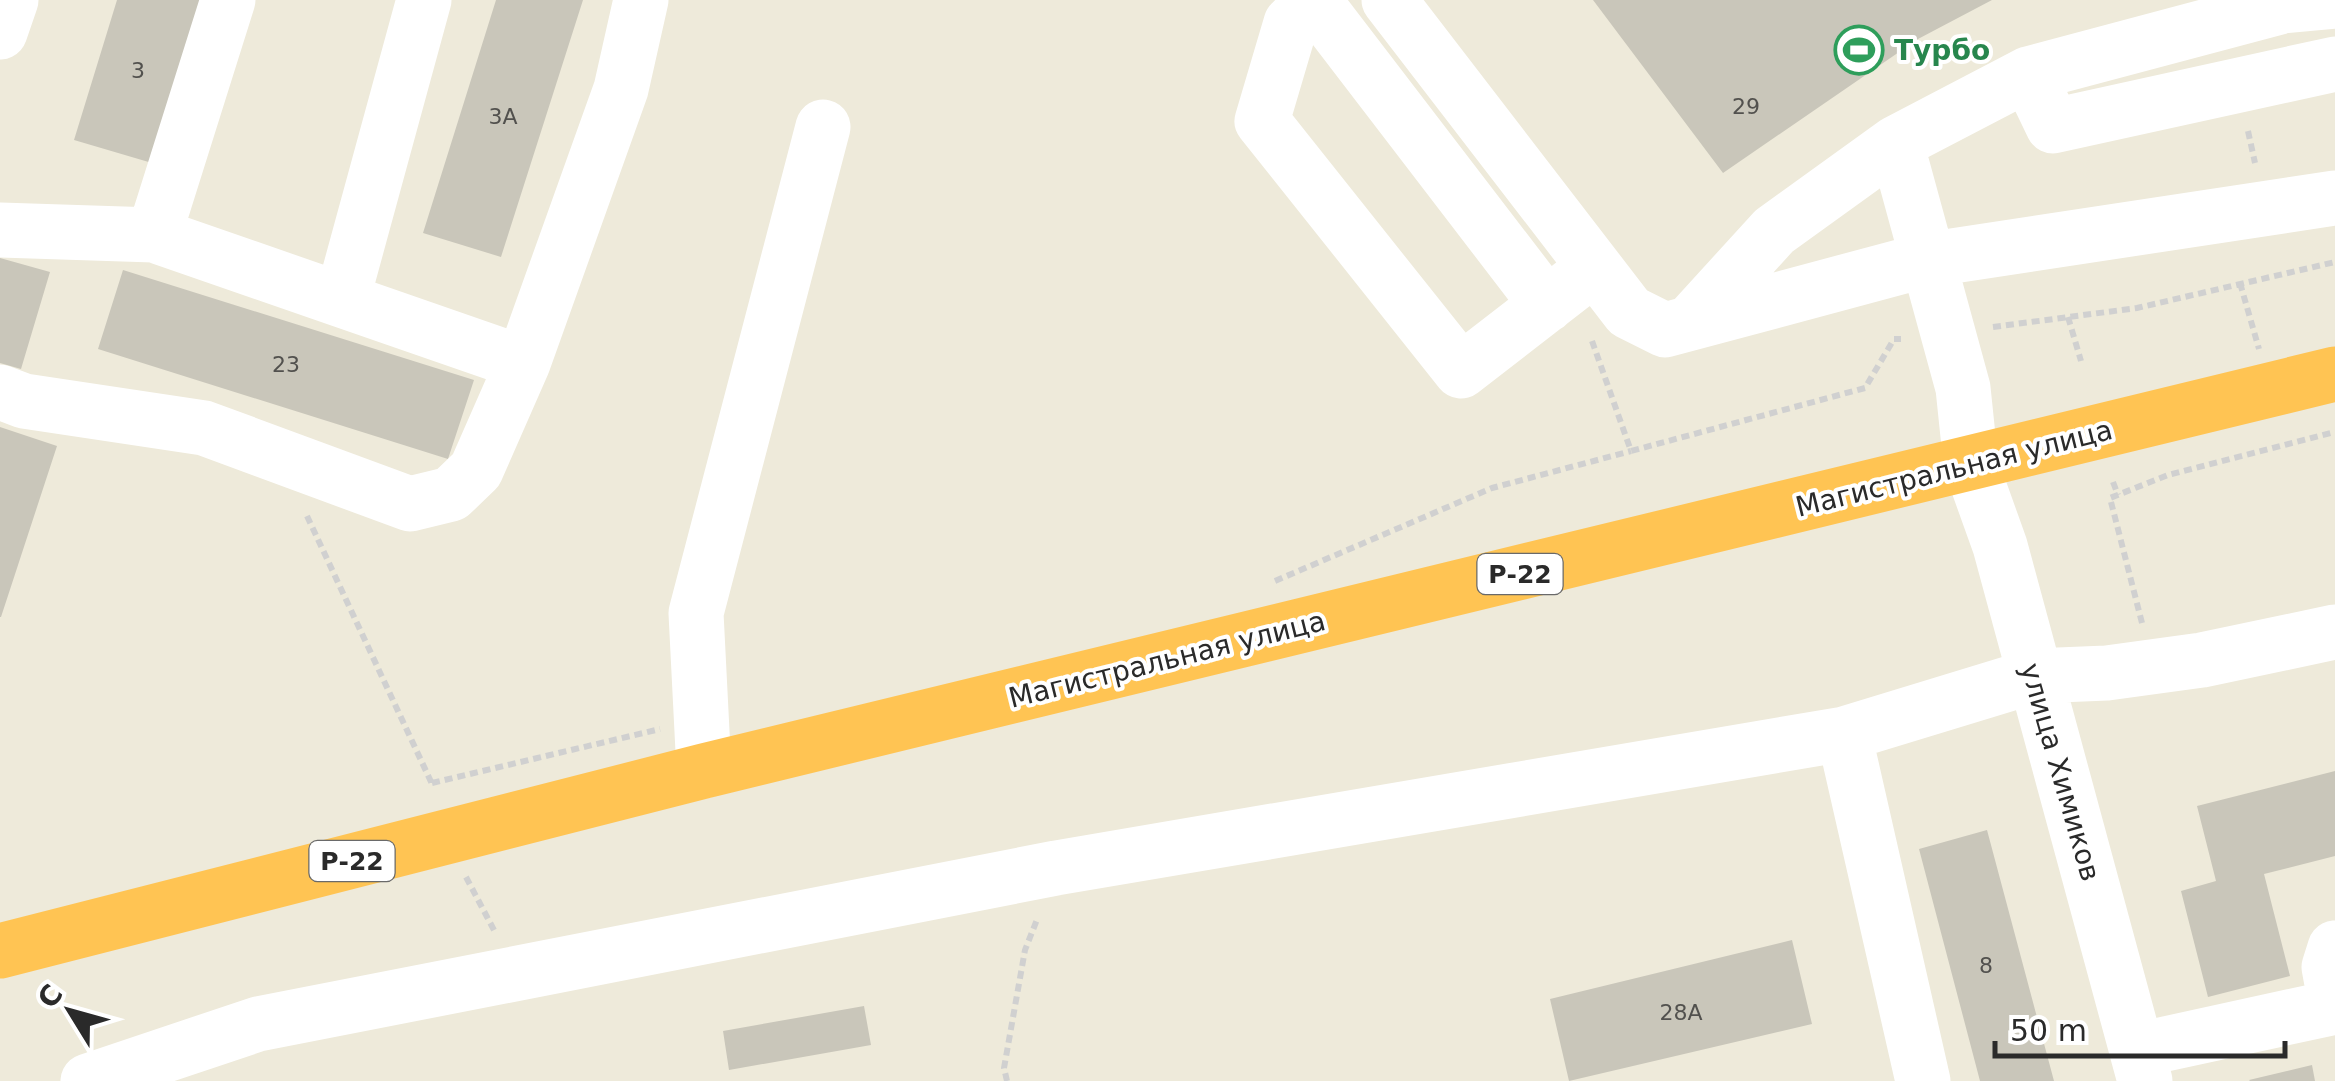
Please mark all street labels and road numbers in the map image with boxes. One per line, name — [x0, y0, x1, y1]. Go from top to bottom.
street label: Магистральная улица — [1792, 413, 2116, 524]
road number: Р-22 — [1478, 554, 1562, 594]
street label: Магистральная улица — [1005, 604, 1329, 715]
street label: улица Химиков — [2014, 659, 2107, 885]
road number: Р-22 — [310, 841, 394, 881]

